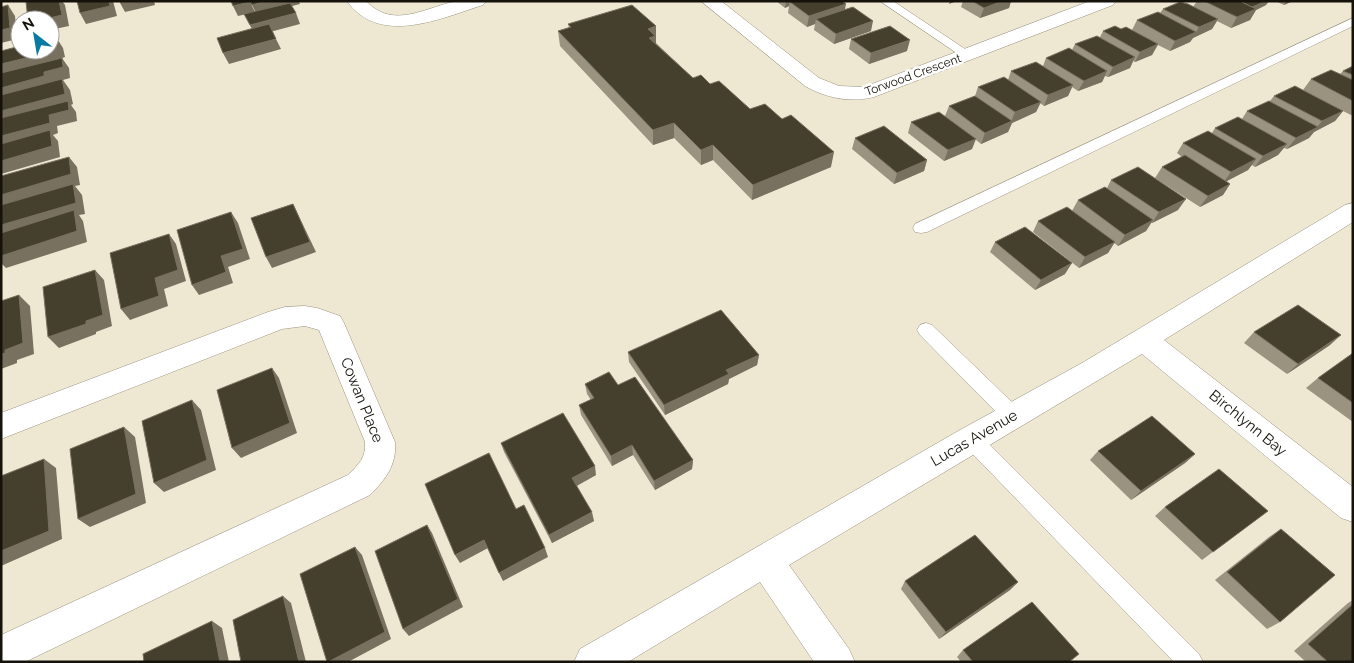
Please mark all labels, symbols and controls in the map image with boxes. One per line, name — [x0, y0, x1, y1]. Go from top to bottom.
north arrow — [10, 10, 60, 60]
text: N — [20, 14, 37, 33]
street label: Torwood Crescent — [863, 51, 963, 99]
street label: Cowan Place — [337, 355, 387, 445]
street label: Birchlynn Bay — [1206, 386, 1290, 460]
street label: Lucas Avenue — [927, 406, 1021, 470]

